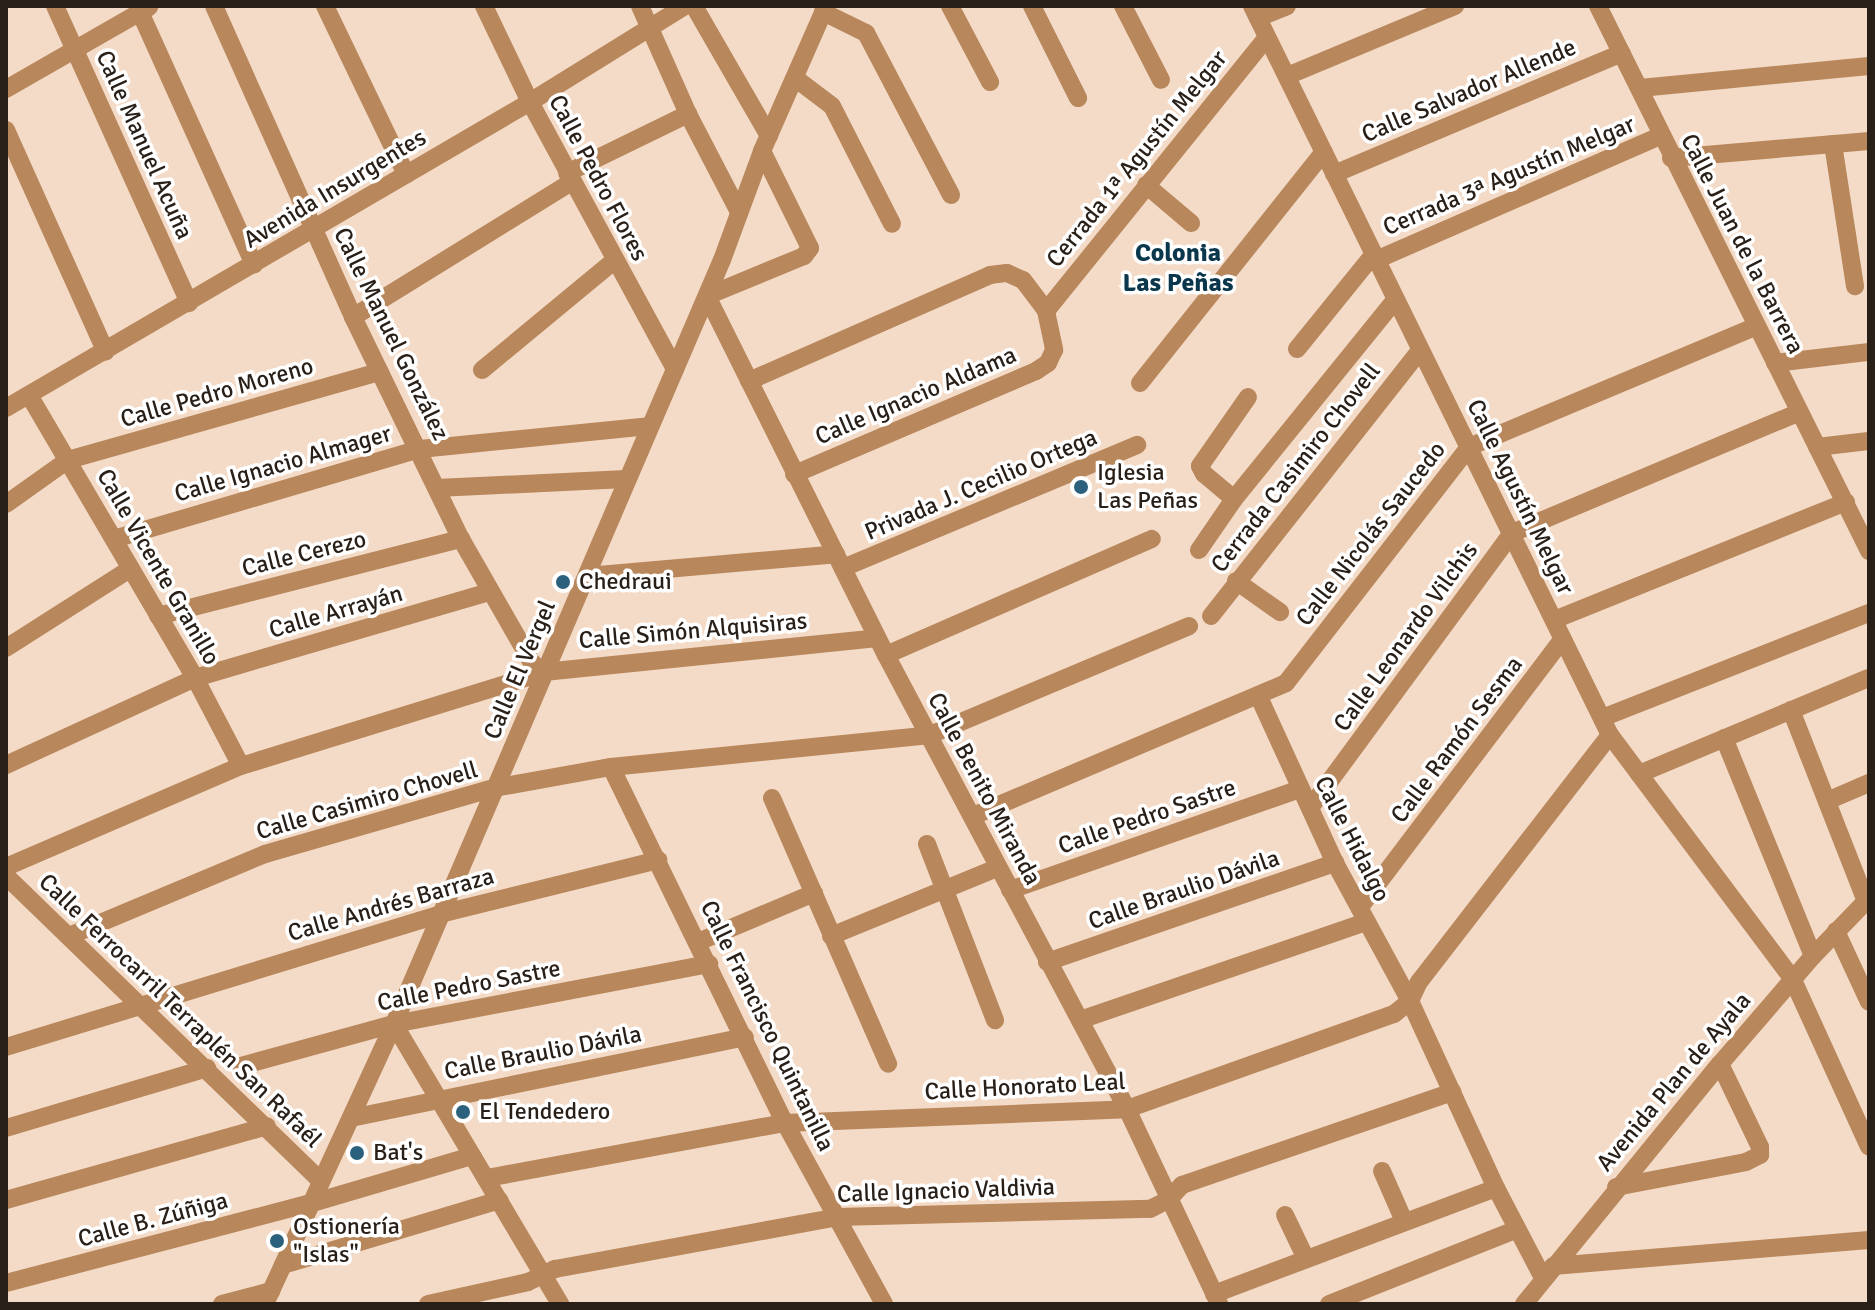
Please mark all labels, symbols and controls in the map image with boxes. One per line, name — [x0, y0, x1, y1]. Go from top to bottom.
street label: Calle Salvador Allende — [1358, 33, 1580, 149]
street label: Cerrada 1ª Agustín Melgar — [1041, 45, 1233, 273]
street label: Calle Manuel Acuña — [89, 46, 199, 244]
street label: Calle Pedro Flores — [542, 90, 654, 266]
street label: Cerrada 3ª Agustín Melgar — [1379, 110, 1639, 242]
street label: Avenida Insurgentes — [239, 123, 431, 255]
street label: Calle Juan de la Barrera — [1674, 129, 1810, 359]
street label: Calle Manuel González — [327, 223, 455, 445]
district label: Colonia Las Peñas — [1123, 238, 1233, 300]
street label: Calle Ignacio Aldama — [811, 341, 1021, 451]
street label: Calle Pedro Moreno — [117, 352, 317, 434]
street label: Cerrada Casimiro Chovell — [1205, 358, 1387, 578]
street label: Calle Agustín Melgar — [1460, 395, 1580, 599]
street label: Calle Ignacio Almager — [171, 419, 395, 509]
street label: Privada J. Cecilio Ortega — [861, 423, 1101, 547]
street label: Calle Nicolás Saucedo — [1290, 436, 1452, 632]
place label: Iglesia Las Peñas — [1097, 459, 1198, 515]
street label: Calle Vicente Granillo — [90, 464, 226, 670]
marker: Iglesia Las Peñas — [1072, 478, 1090, 496]
street label: Calle Cerezo — [239, 525, 369, 583]
street label: Calle Leonardo Vilchis — [1328, 537, 1484, 737]
place label: Chedraui — [579, 568, 672, 596]
marker: Chedraui — [554, 573, 572, 591]
street label: Calle Arrayán — [266, 579, 406, 645]
street label: Calle El Vergel — [478, 596, 562, 744]
street label: Calle Simón Alquisiras — [578, 607, 808, 655]
street label: Calle Ramón Sesma — [1385, 651, 1529, 829]
street label: Calle Benito Miranda — [921, 688, 1047, 890]
street label: Calle Casimiro Chovell — [253, 756, 481, 846]
street label: Calle Hidalgo — [1308, 771, 1396, 907]
street label: Calle Pedro Sastre — [1054, 773, 1240, 861]
street label: Calle Braulio Dávila — [1085, 844, 1283, 936]
street label: Calle Andrés Barraza — [285, 862, 497, 948]
street label: Calle Ferrocarril Terraplén San Rafaél — [33, 868, 327, 1154]
street label: Calle Francisco Quintanilla — [694, 896, 840, 1156]
street label: Calle Pedro Sastre — [375, 954, 563, 1018]
street label: Avenida Plan de Ayala — [1591, 987, 1757, 1177]
street label: Calle Braulio Dávila — [442, 1020, 644, 1086]
street label: Calle Honorato Leal — [924, 1067, 1126, 1107]
place label: El Tendedero — [479, 1098, 610, 1126]
marker: El Tendedero — [454, 1103, 472, 1121]
place label: Bat's — [373, 1139, 423, 1167]
marker: Bat's — [348, 1144, 366, 1162]
street label: Calle Ignacio Valdivia — [836, 1173, 1056, 1209]
street label: Calle B. Zúñiga — [75, 1186, 231, 1254]
place label: Ostionería "Islas" — [293, 1213, 400, 1269]
marker: Ostionería "Islas" — [268, 1232, 286, 1250]

